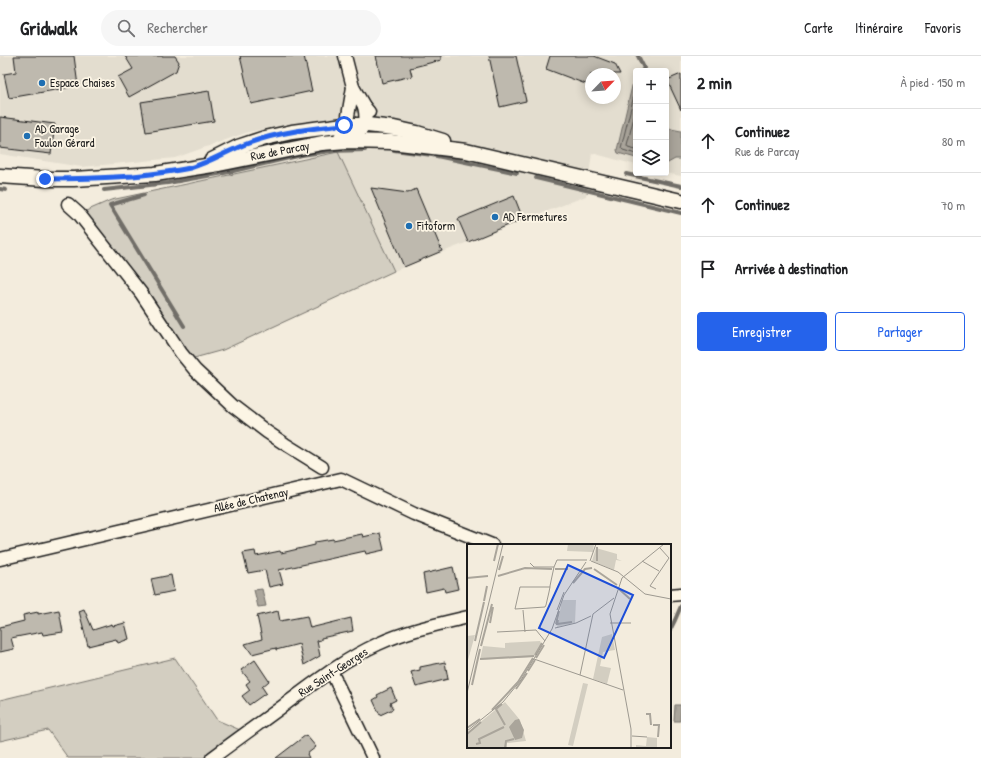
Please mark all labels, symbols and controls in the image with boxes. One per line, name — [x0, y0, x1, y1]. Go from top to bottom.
search box — [101, 10, 381, 46]
text: Gridwalk — [20, 15, 77, 41]
icon: search — [115, 17, 137, 39]
text: Rechercher — [147, 17, 208, 38]
text: Carte — [804, 18, 833, 37]
text: Itinéraire — [855, 18, 903, 37]
text: Favoris — [925, 18, 961, 37]
north arrow — [585, 68, 621, 104]
map controls — [633, 68, 669, 176]
button: + — [633, 68, 669, 104]
text: 2 min — [697, 71, 732, 94]
text: À pied · 150 m — [900, 73, 965, 91]
place label: Espace Chaises — [50, 74, 115, 91]
marker: Espace Chaises — [37, 78, 47, 88]
button: − — [633, 104, 669, 140]
route start — [335, 116, 353, 134]
place label: AD Garage Foulon Gérard — [34, 120, 95, 151]
text: Continuez — [735, 121, 790, 142]
icon: ahead — [697, 130, 719, 152]
marker: AD Garage Foulon Gérard — [22, 131, 32, 141]
text: 80 m — [942, 132, 965, 150]
street label: Rue de Parcay — [249, 136, 311, 165]
button: layers — [633, 140, 669, 176]
text: Rue de Parcay — [735, 142, 800, 160]
route end — [36, 170, 54, 188]
icon: ahead — [697, 194, 719, 216]
text: Continuez — [735, 194, 790, 215]
text: 70 m — [941, 196, 965, 214]
place label: AD Fermetures — [503, 208, 567, 225]
marker: AD Fermetures — [490, 212, 500, 222]
place label: Fitoform — [416, 217, 455, 234]
marker: Fitoform — [404, 221, 414, 231]
icon: arrive — [697, 258, 719, 280]
text: Arrivée à destination — [735, 258, 848, 279]
button: Enregistrer — [697, 312, 827, 351]
button: Partager — [835, 312, 965, 351]
street label: Allée de Chatenay — [212, 483, 290, 516]
inset map — [467, 544, 671, 748]
street label: Rue Saint-Georges — [295, 643, 371, 700]

